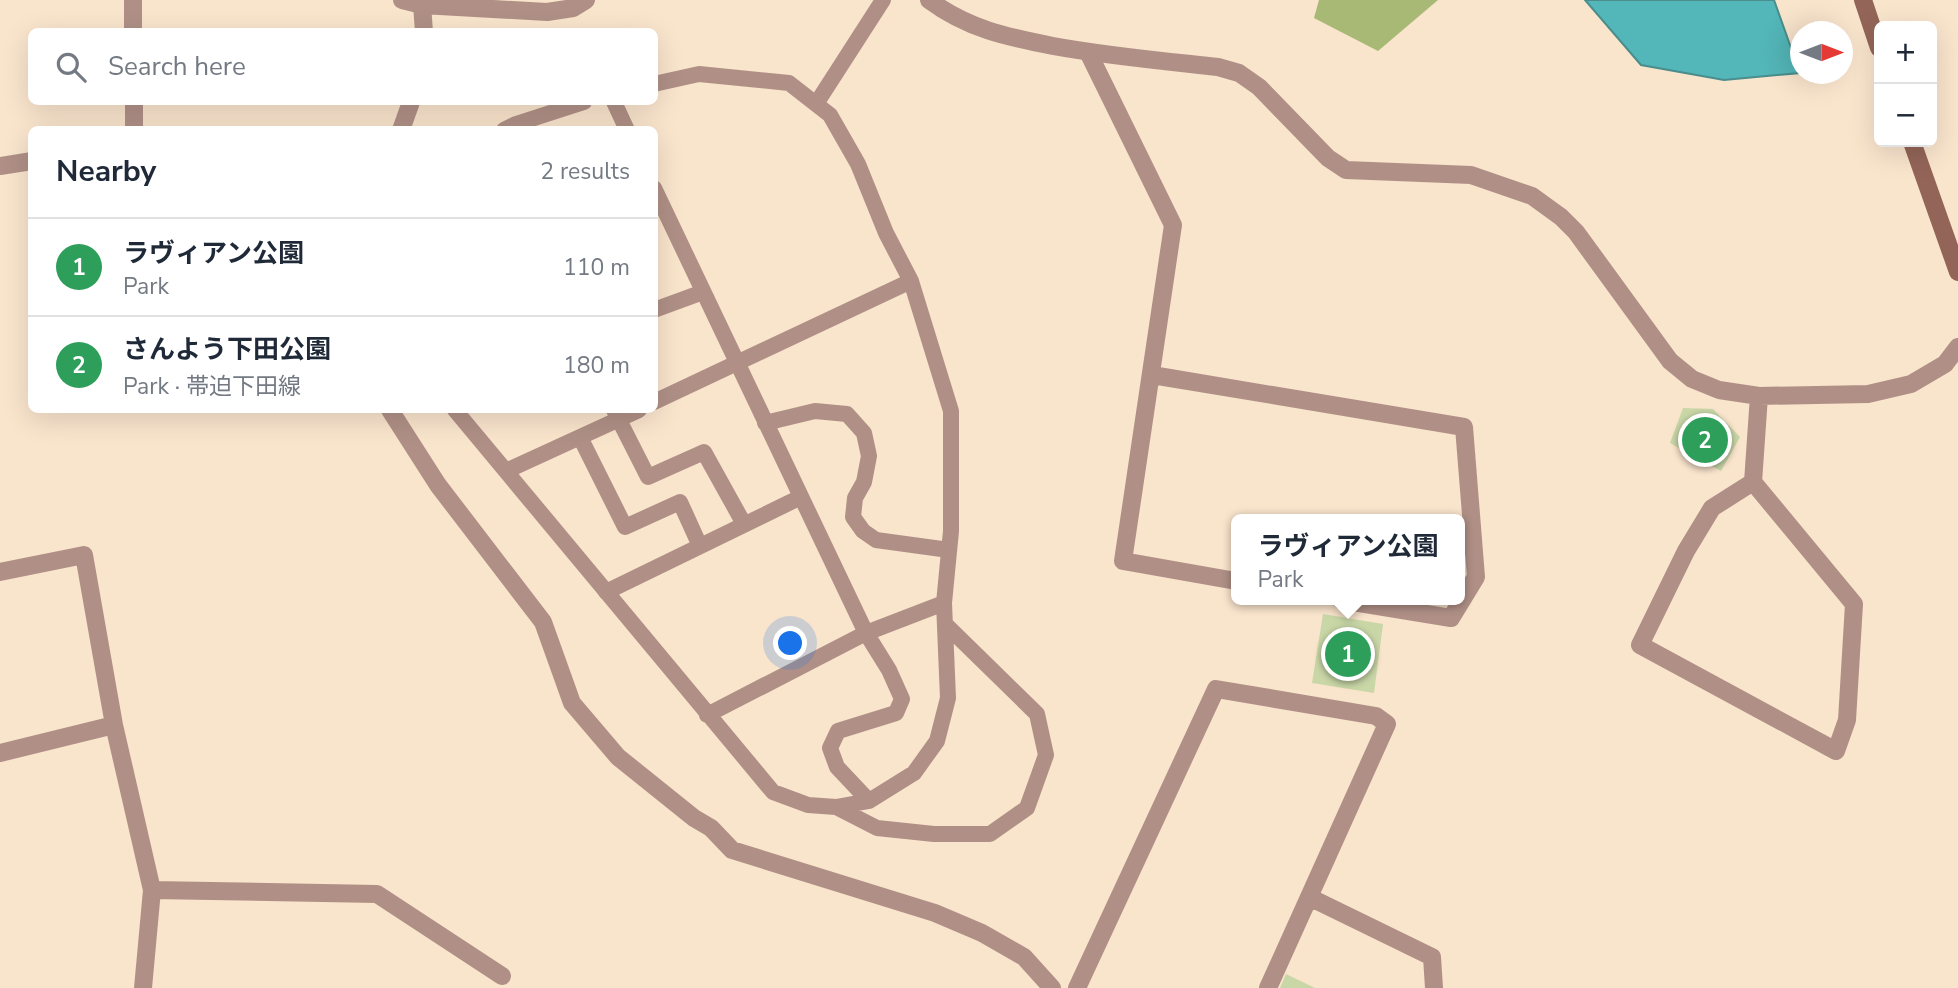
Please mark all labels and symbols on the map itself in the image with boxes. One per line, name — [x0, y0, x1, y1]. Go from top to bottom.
north arrow — [1790, 21, 1853, 84]
pin: 2 — [1682, 414, 1728, 466]
your location — [773, 626, 807, 660]
pin: 1 — [1325, 628, 1371, 680]

